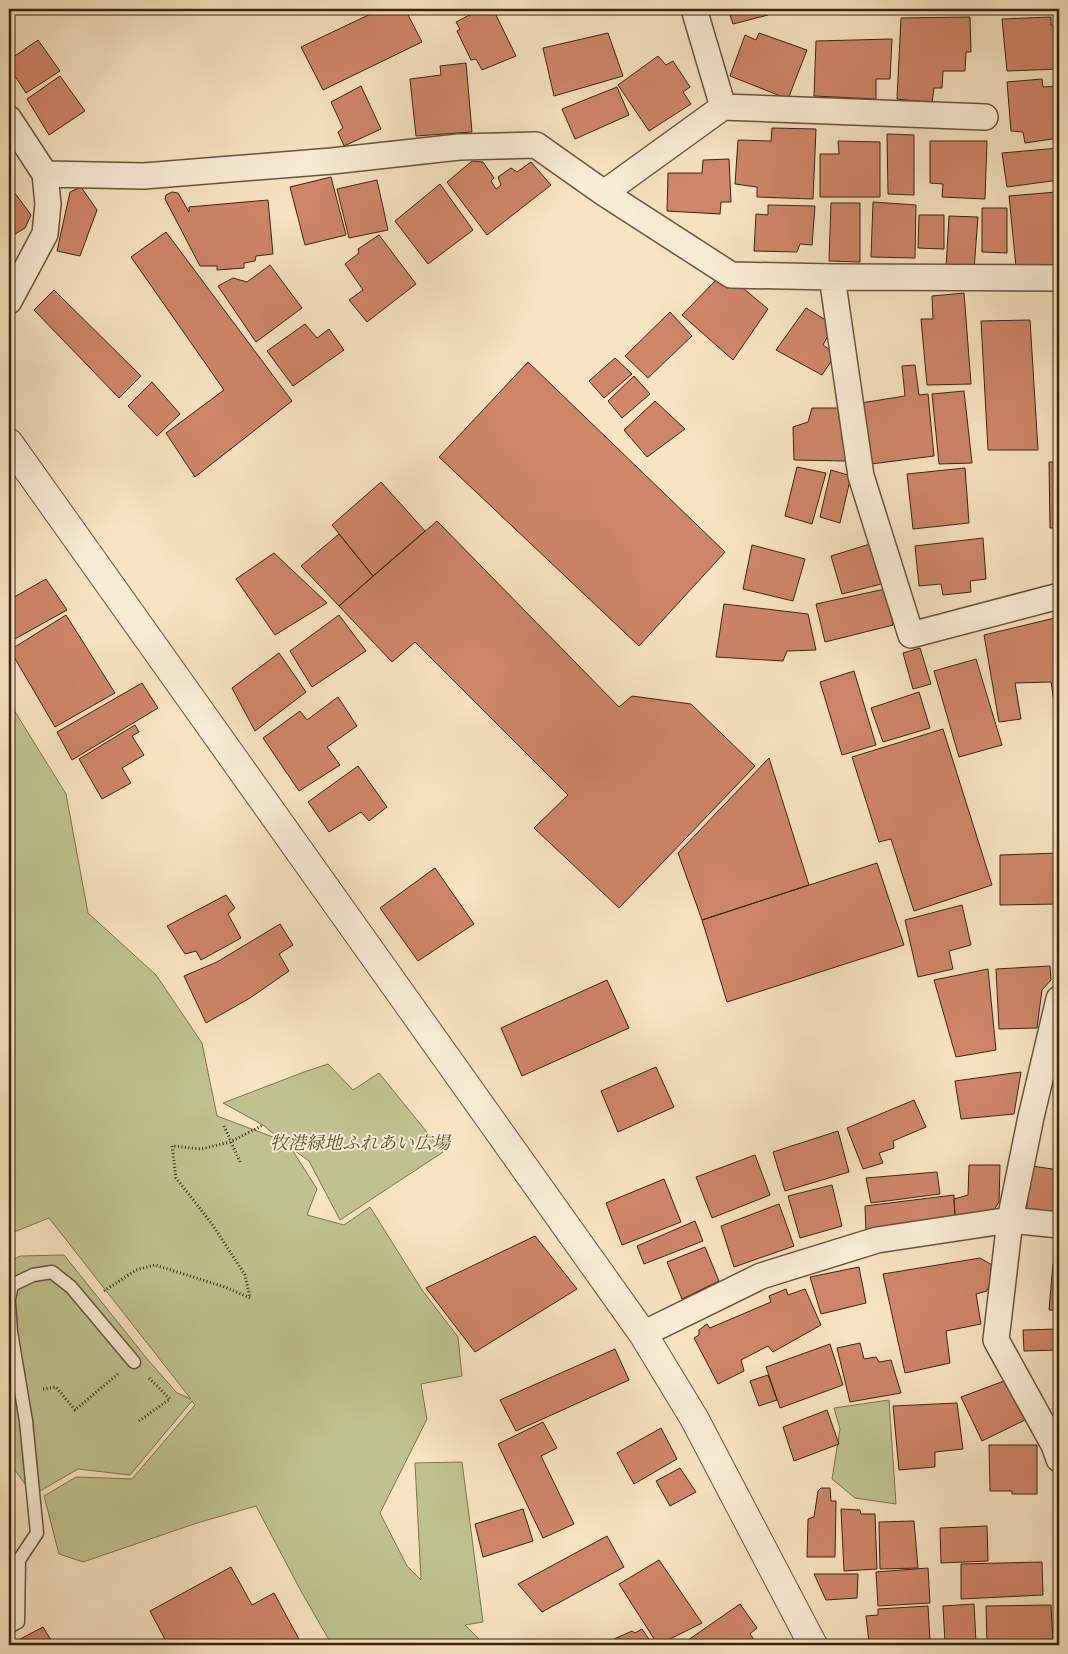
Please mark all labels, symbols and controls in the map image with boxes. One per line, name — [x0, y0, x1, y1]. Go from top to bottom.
park label: 牧港緑地ふれあい広場 — [270, 1132, 452, 1155]

